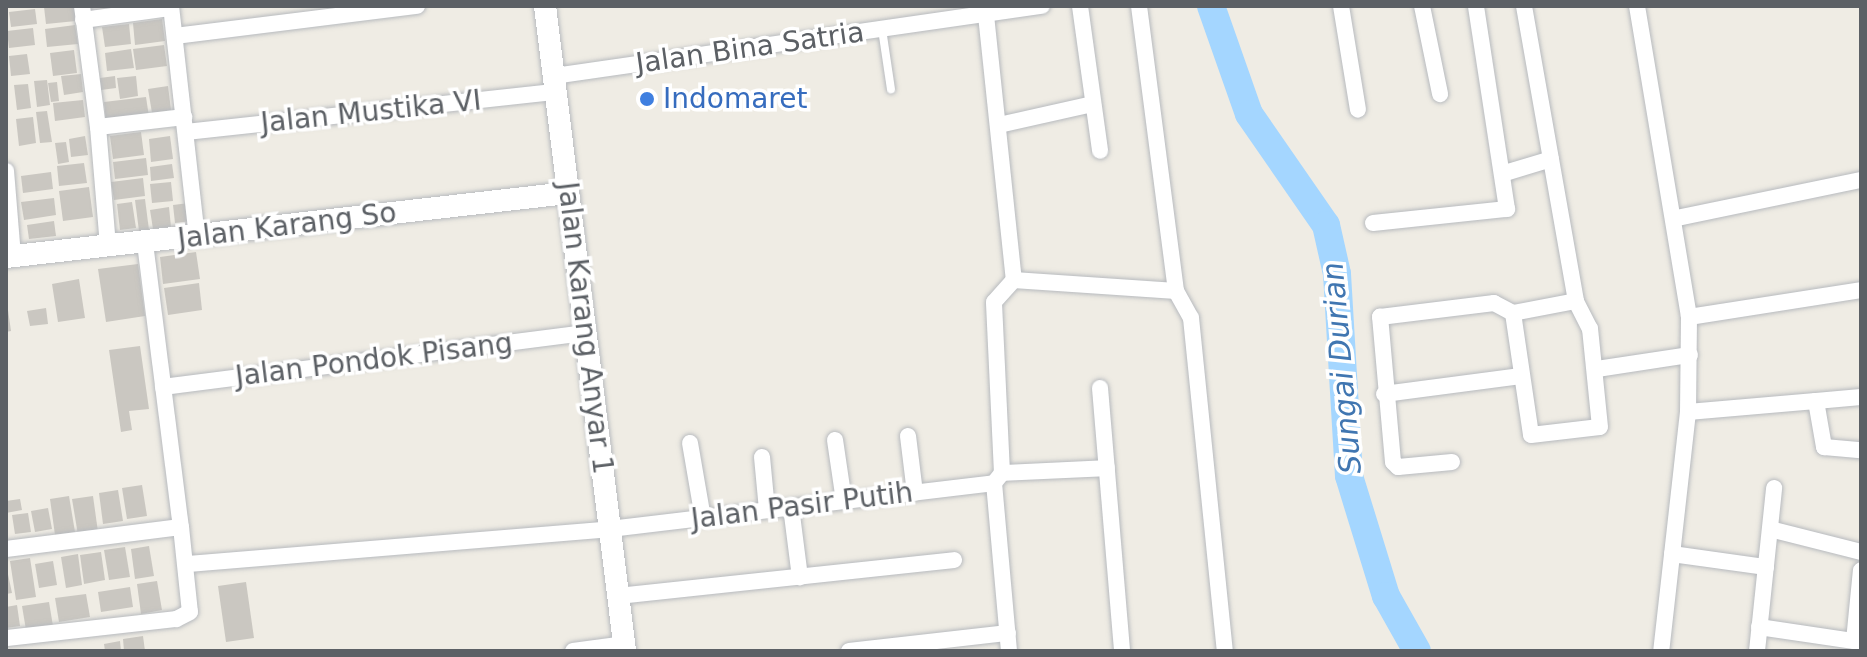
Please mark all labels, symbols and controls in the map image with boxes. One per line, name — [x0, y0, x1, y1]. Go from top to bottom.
street label: Jalan Bina Satria — [634, 15, 866, 81]
place label: Indomaret — [663, 82, 807, 116]
street label: Jalan Mustika VI — [259, 84, 483, 140]
marker: Indomaret — [638, 90, 656, 108]
street label: Jalan Karang Anyar 1 — [550, 180, 620, 476]
street label: Jalan Karang So — [176, 196, 398, 256]
water label: Sungai Durian — [1315, 261, 1369, 475]
street label: Jalan Pondok Pisang — [233, 326, 515, 394]
street label: Jalan Pasir Putih — [689, 476, 915, 536]

